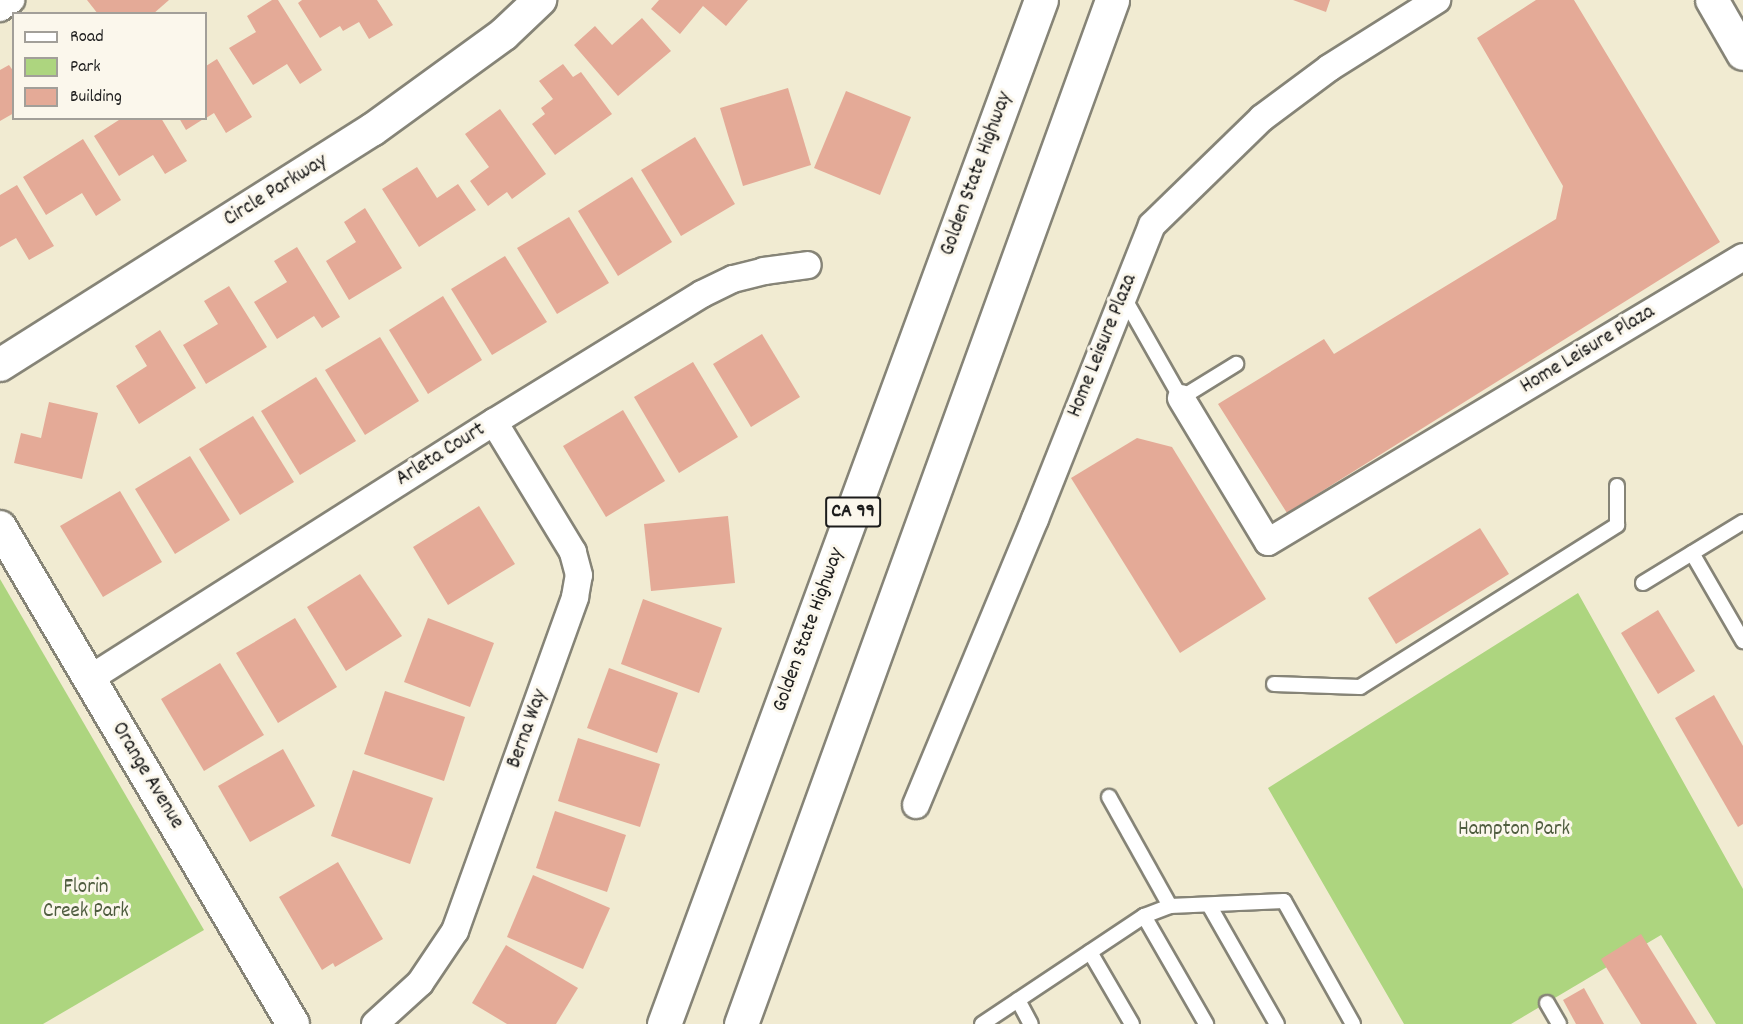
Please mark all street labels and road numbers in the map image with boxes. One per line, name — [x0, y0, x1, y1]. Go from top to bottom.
street label: Golden State Highway — [936, 89, 1018, 259]
street label: Circle Parkway — [220, 149, 332, 233]
street label: Home Leisure Plaza — [1063, 271, 1143, 421]
street label: Home Leisure Plaza — [1516, 300, 1660, 400]
street label: Arleta Court — [392, 418, 490, 492]
road number: CA 99 — [824, 495, 882, 529]
street label: Golden State Highway — [768, 545, 850, 715]
street label: Berna Way — [502, 686, 554, 772]
street label: Orange Avenue — [105, 718, 189, 834]

